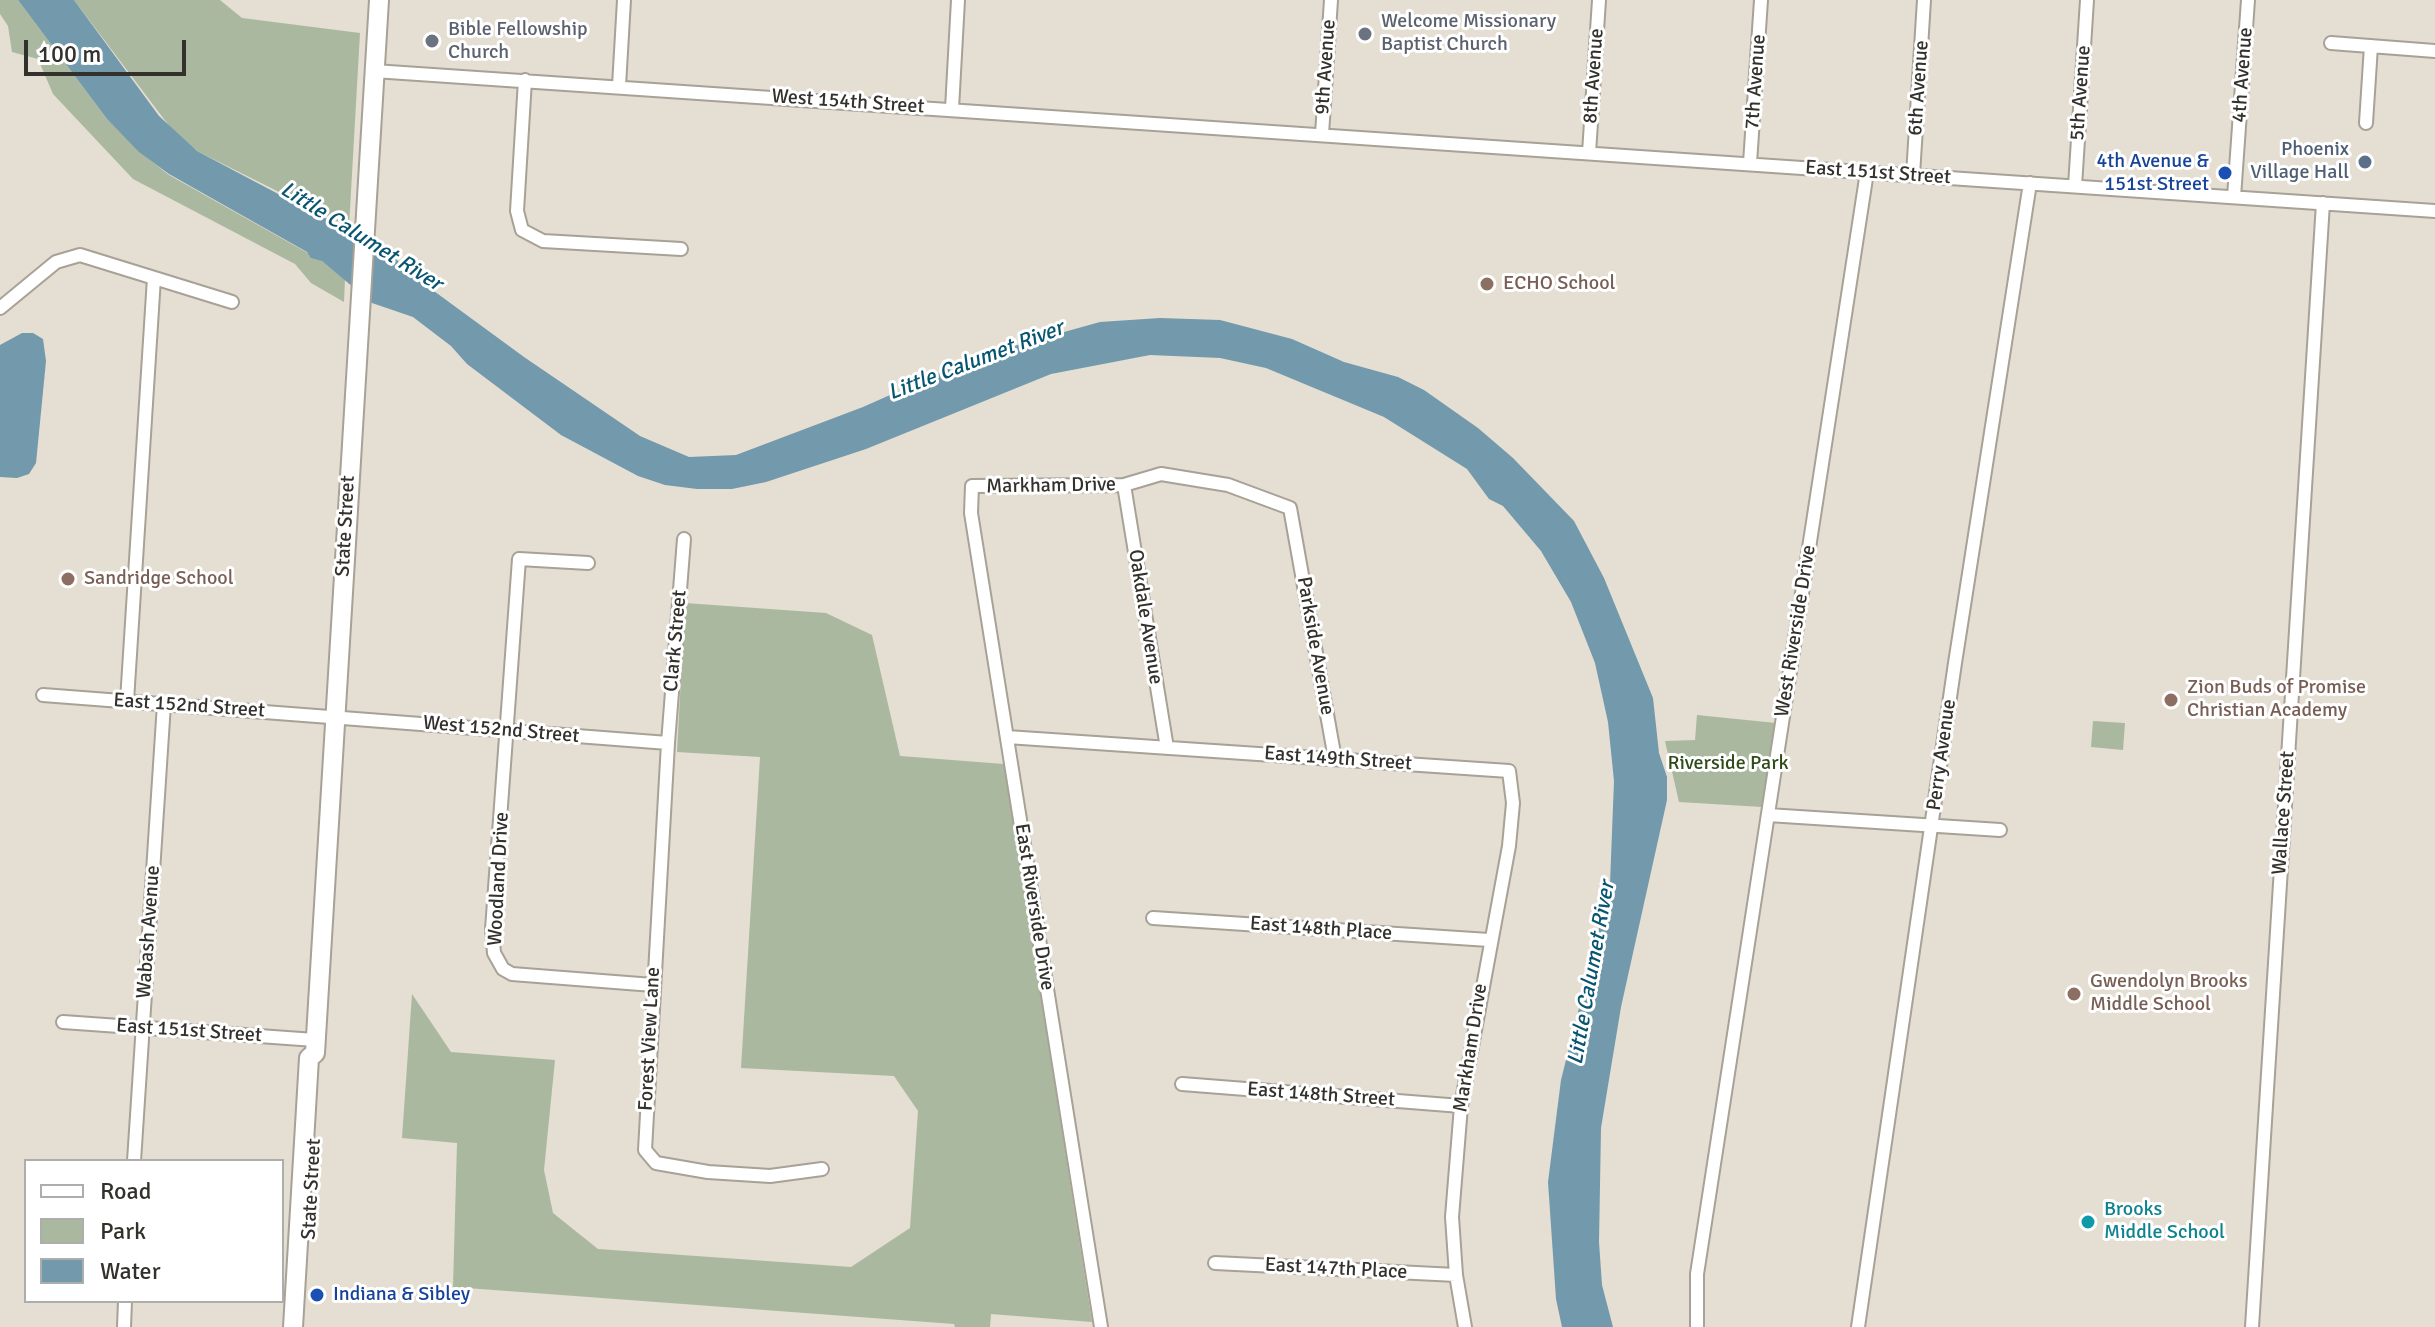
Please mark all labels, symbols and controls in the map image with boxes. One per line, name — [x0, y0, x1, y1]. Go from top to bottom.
place label: Welcome Missionary Baptist Church — [1381, 10, 1556, 57]
place label: Bible Fellowship Church — [448, 18, 588, 65]
street label: 9th Avenue — [1311, 18, 1341, 116]
scale bar — [28, 24, 190, 74]
marker: Welcome Missionary Baptist Church — [1356, 25, 1374, 43]
street label: 4th Avenue — [2228, 26, 2258, 124]
street label: 8th Avenue — [1579, 27, 1609, 125]
marker: Bible Fellowship Church — [423, 32, 441, 50]
street label: 7th Avenue — [1741, 33, 1771, 131]
text: 100 m — [38, 39, 101, 69]
street label: 6th Avenue — [1904, 39, 1934, 137]
street label: 5th Avenue — [2066, 44, 2096, 142]
street label: West 154th Street — [771, 85, 925, 119]
place label: Phoenix Village Hall — [2250, 138, 2349, 185]
place label: 4th Avenue & 151st Street — [2096, 150, 2209, 197]
marker: Phoenix Village Hall — [2356, 153, 2374, 171]
street label: East 151st Street — [1804, 156, 1952, 190]
marker: 4th Avenue & 151st Street — [2216, 164, 2234, 182]
water label: Little Calumet River — [275, 177, 447, 297]
place label: ECHO School — [1503, 272, 1615, 296]
marker: ECHO School — [1478, 275, 1496, 293]
water label: Little Calumet River — [885, 315, 1067, 407]
street label: Markham Drive — [986, 473, 1116, 499]
street label: State Street — [331, 475, 361, 577]
street label: West Riverside Drive — [1771, 543, 1821, 719]
street label: Oakdale Avenue — [1122, 548, 1168, 686]
place label: Sandridge School — [84, 567, 234, 591]
marker: Sandridge School — [59, 570, 77, 588]
street label: Parkside Avenue — [1291, 575, 1339, 717]
street label: Clark Street — [660, 589, 692, 693]
place label: Zion Buds of Promise Christian Academy — [2187, 676, 2366, 723]
street label: East 152nd Street — [112, 689, 266, 723]
marker: Zion Buds of Promise Christian Academy — [2162, 691, 2180, 709]
street label: Perry Avenue — [1922, 698, 1962, 812]
street label: West 152nd Street — [422, 711, 580, 749]
street label: East 149th Street — [1263, 742, 1413, 776]
street label: Wallace Street — [2268, 750, 2300, 876]
park label: Riverside Park — [1667, 752, 1789, 776]
street label: Woodland Drive — [484, 811, 514, 947]
street label: East Riverside Drive — [1009, 822, 1059, 992]
street label: Wabash Avenue — [132, 864, 166, 1000]
water label: Little Calumet River — [1563, 879, 1621, 1067]
street label: East 148th Place — [1249, 912, 1393, 946]
street label: Forest View Lane — [634, 966, 666, 1112]
place label: Gwendolyn Brooks Middle School — [2090, 970, 2248, 1017]
street label: Markham Drive — [1449, 982, 1493, 1114]
marker: Gwendolyn Brooks Middle School — [2065, 985, 2083, 1003]
street label: East 151st Street — [115, 1014, 263, 1048]
street label: East 148th Street — [1246, 1078, 1396, 1112]
street label: State Street — [297, 1138, 327, 1240]
legend — [24, 1159, 284, 1303]
text: Road — [100, 1176, 151, 1206]
place label: Brooks Middle School — [2104, 1198, 2225, 1245]
marker: Brooks Middle School — [2079, 1213, 2097, 1231]
text: Park — [100, 1216, 146, 1246]
street label: East 147th Place — [1264, 1253, 1408, 1285]
text: Water — [100, 1256, 160, 1286]
place label: Indiana & Sibley — [333, 1283, 470, 1307]
marker: Indiana & Sibley — [308, 1286, 326, 1304]

